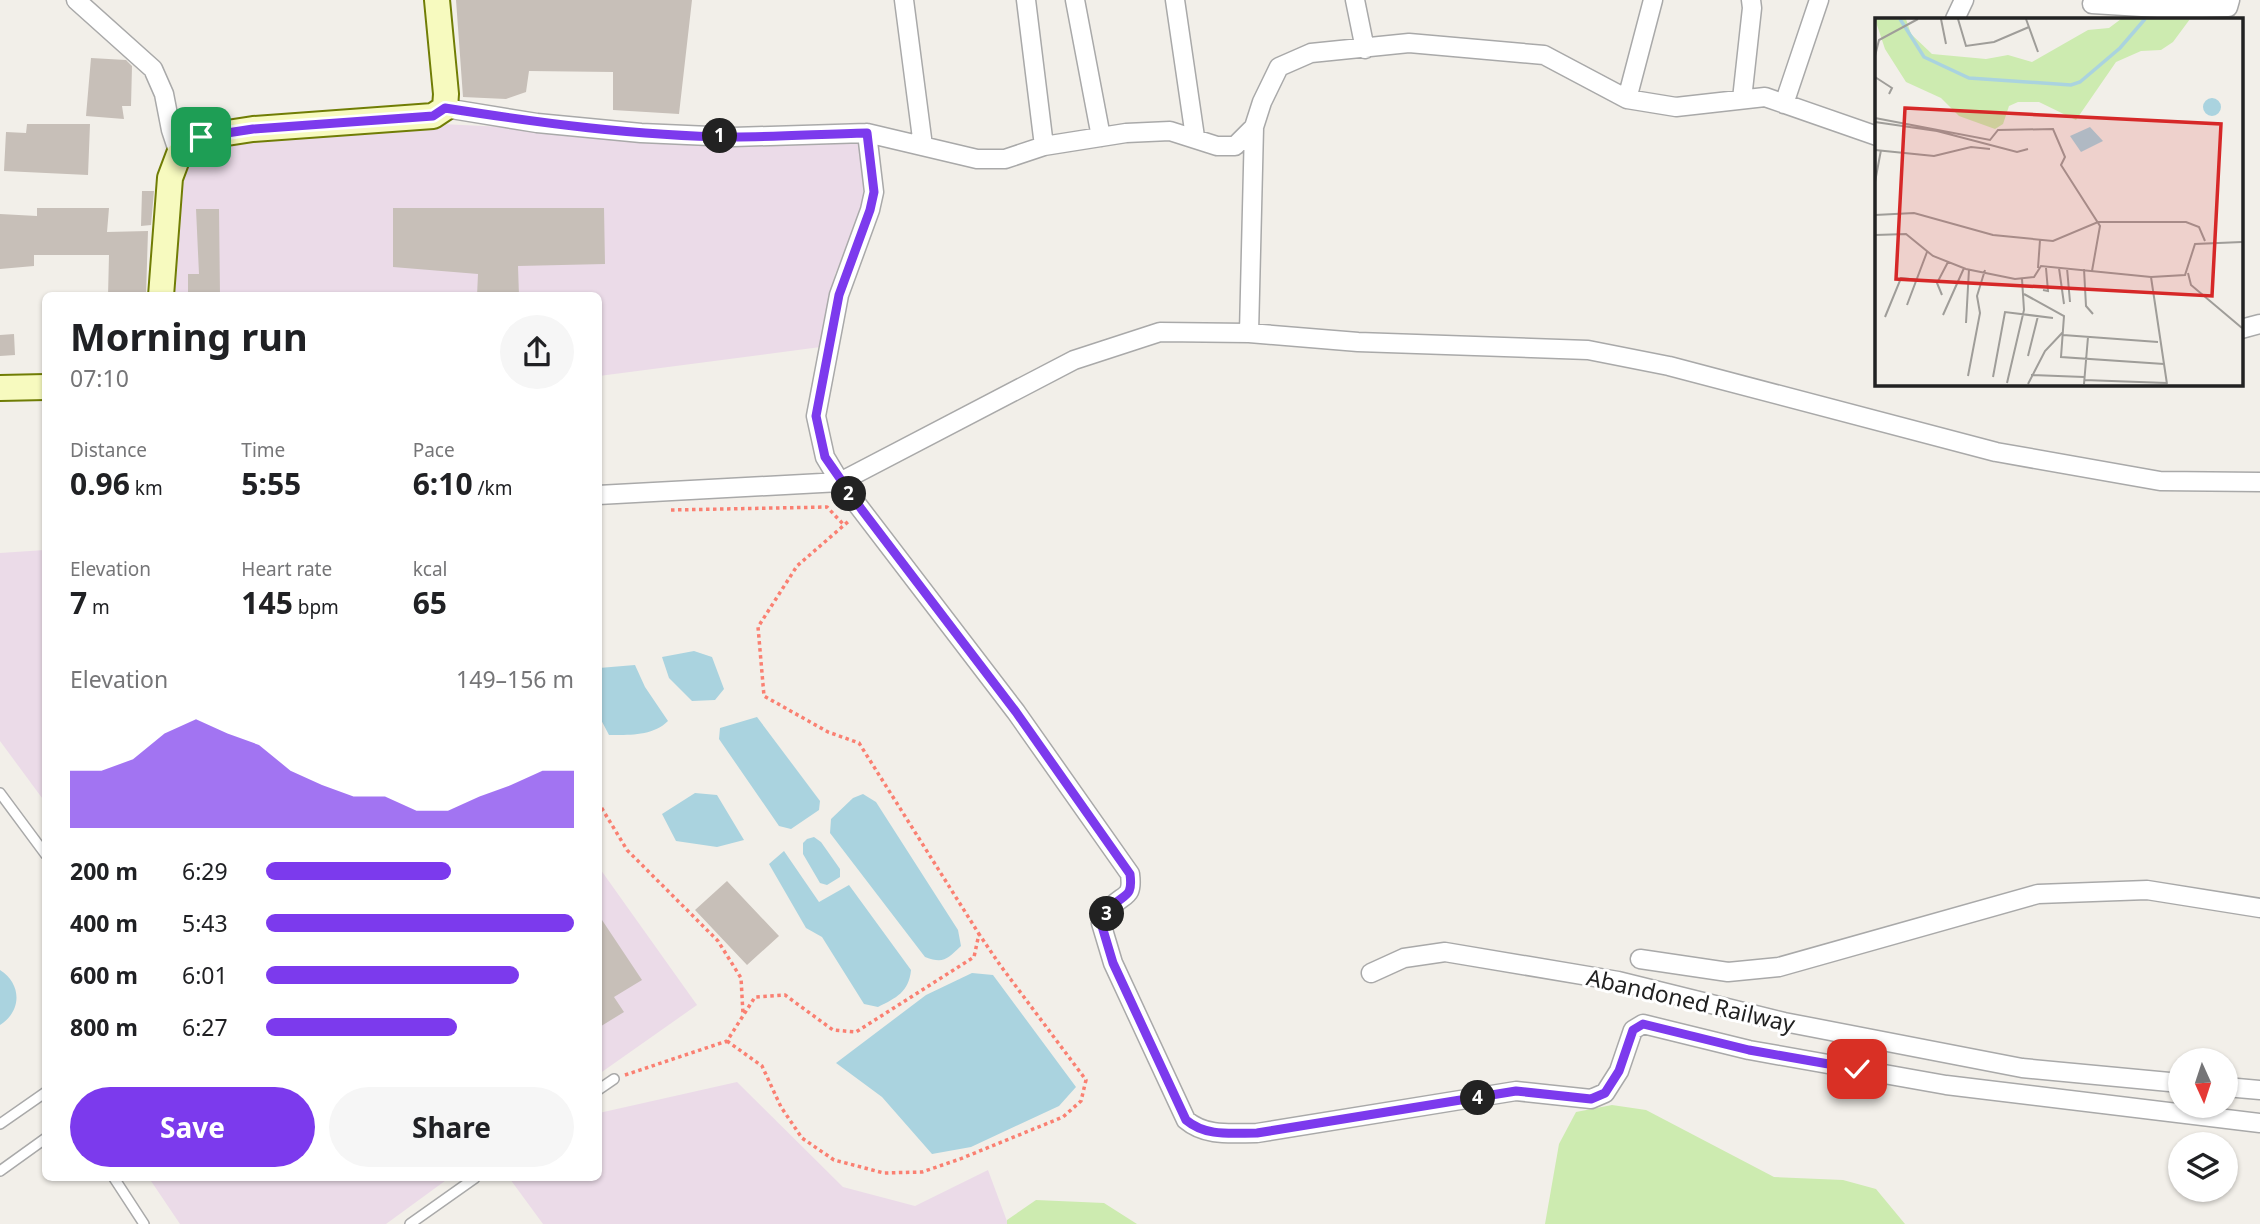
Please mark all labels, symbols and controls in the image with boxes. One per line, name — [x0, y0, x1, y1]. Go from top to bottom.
inset map — [1875, 18, 2242, 385]
pin — [171, 107, 231, 167]
icon: arrive — [182, 118, 220, 156]
pin: 1 — [702, 118, 738, 154]
text: 1 — [714, 122, 725, 148]
text: Morning run — [70, 310, 308, 362]
button: share — [500, 315, 574, 389]
text: 07:10 — [70, 362, 129, 394]
text: Distance — [70, 437, 147, 463]
text: Time — [241, 437, 285, 463]
text: Pace — [413, 437, 455, 463]
text: 0.96 — [70, 463, 130, 504]
text: 5:55 — [241, 463, 301, 504]
text: 6:10 — [413, 463, 473, 504]
text: km — [130, 475, 163, 501]
text: /km — [473, 475, 513, 501]
pin: 2 — [832, 476, 866, 512]
text: 2 — [843, 480, 854, 506]
text: Elevation — [70, 556, 151, 582]
text: Heart rate — [241, 556, 332, 582]
text: kcal — [413, 556, 447, 582]
text: 7 — [70, 582, 87, 623]
text: 145 — [241, 582, 293, 623]
text: 65 — [413, 582, 447, 623]
text: m — [87, 594, 110, 620]
text: bpm — [293, 594, 339, 620]
text: Elevation — [70, 663, 168, 695]
text: 149–156 m — [456, 663, 574, 695]
text: 200 m — [70, 855, 138, 887]
text: 6:29 — [182, 855, 228, 887]
pin: 3 — [1090, 897, 1124, 932]
text: 3 — [1101, 900, 1112, 926]
text: 400 m — [70, 907, 138, 939]
text: 5:43 — [182, 907, 228, 939]
text: 600 m — [70, 959, 138, 991]
text: 6:01 — [182, 959, 228, 991]
street label: Abandoned Railway — [1584, 960, 1799, 1040]
text: 800 m — [70, 1011, 138, 1043]
text: 6:27 — [182, 1011, 228, 1043]
pin — [1827, 1039, 1887, 1099]
north arrow — [2168, 1048, 2238, 1118]
map controls — [2168, 1048, 2238, 1202]
icon: check — [1838, 1050, 1876, 1088]
pin: 4 — [1460, 1080, 1496, 1116]
text: 4 — [1472, 1084, 1483, 1110]
button: Save — [70, 1087, 315, 1167]
button: Share — [329, 1087, 574, 1167]
button: layers — [2168, 1132, 2238, 1202]

